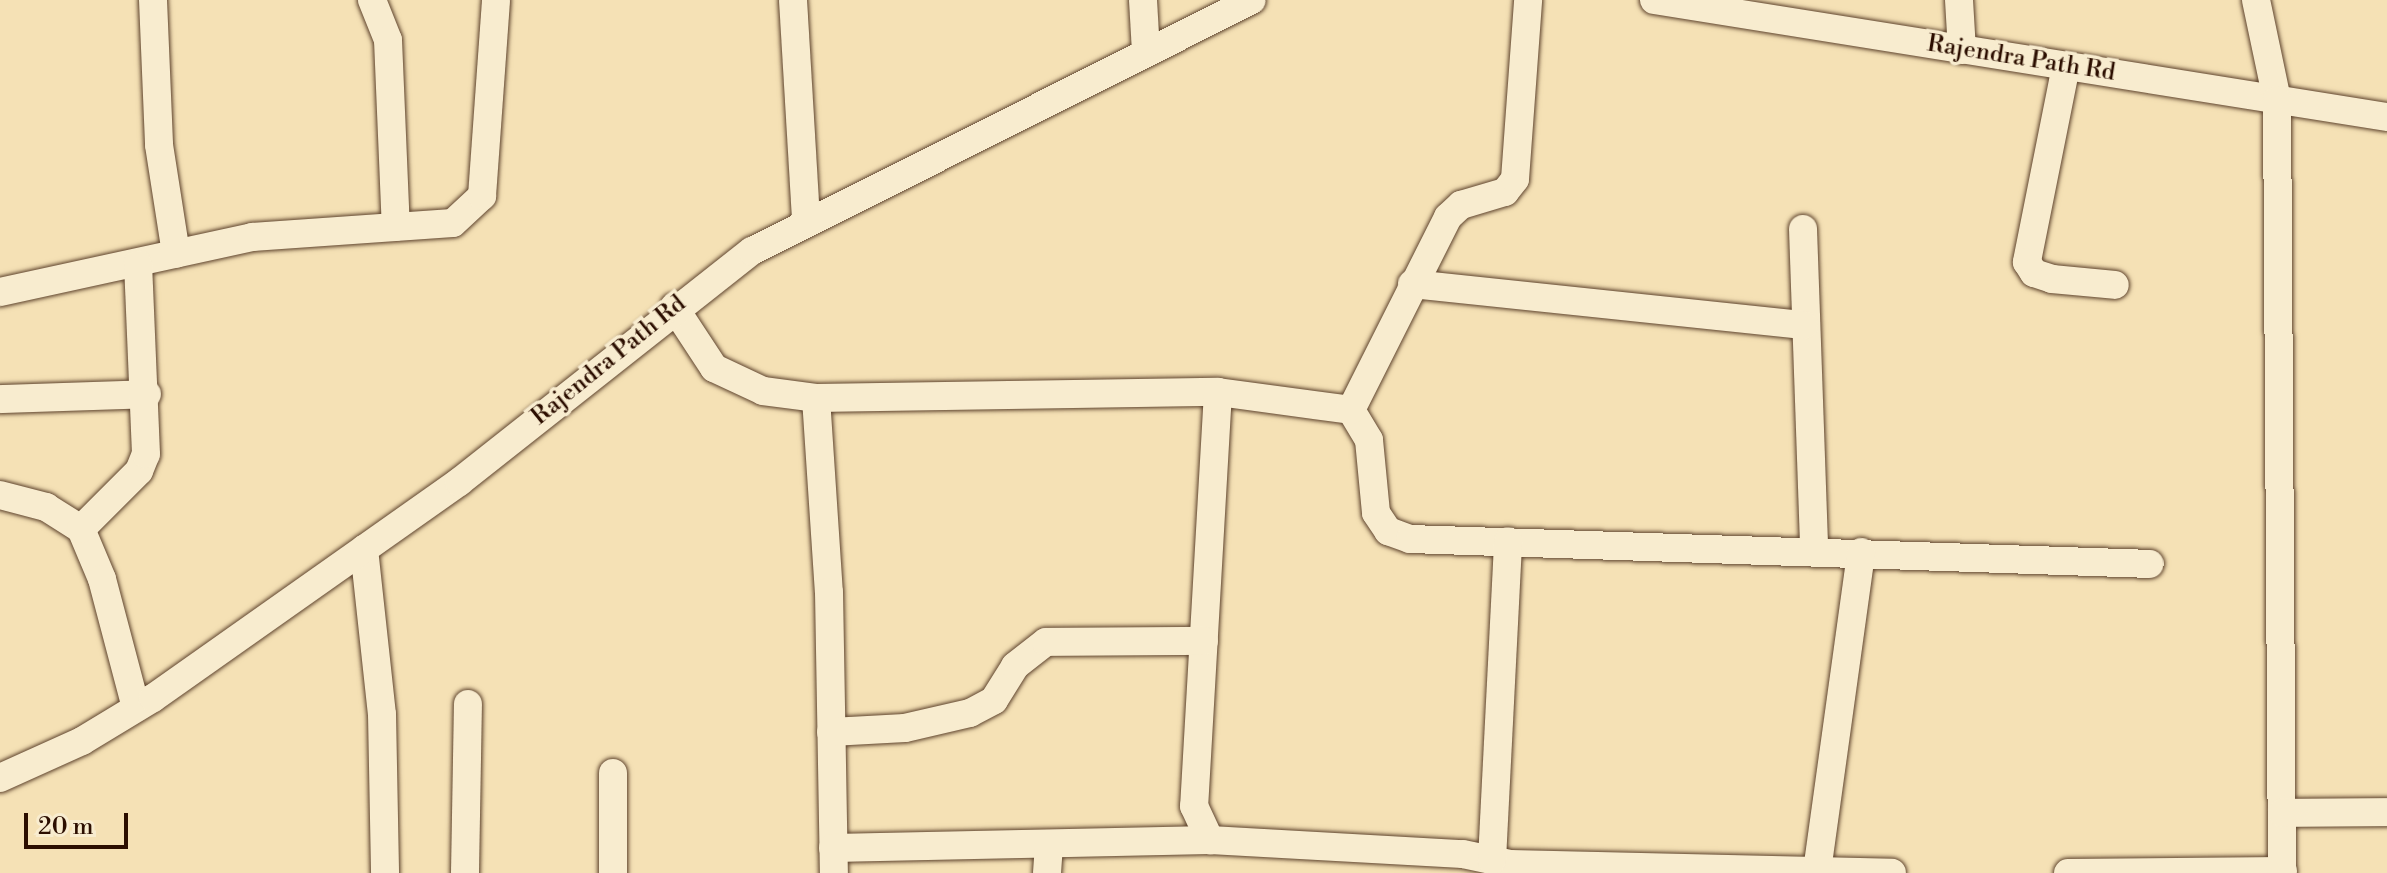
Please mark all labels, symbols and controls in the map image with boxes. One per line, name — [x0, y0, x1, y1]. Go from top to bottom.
street label: Rajendra Path Rd — [1925, 30, 2117, 88]
street label: Rajendra Path Rd — [526, 290, 692, 432]
scale bar — [28, 797, 132, 847]
text: 20 m — [38, 812, 94, 842]

